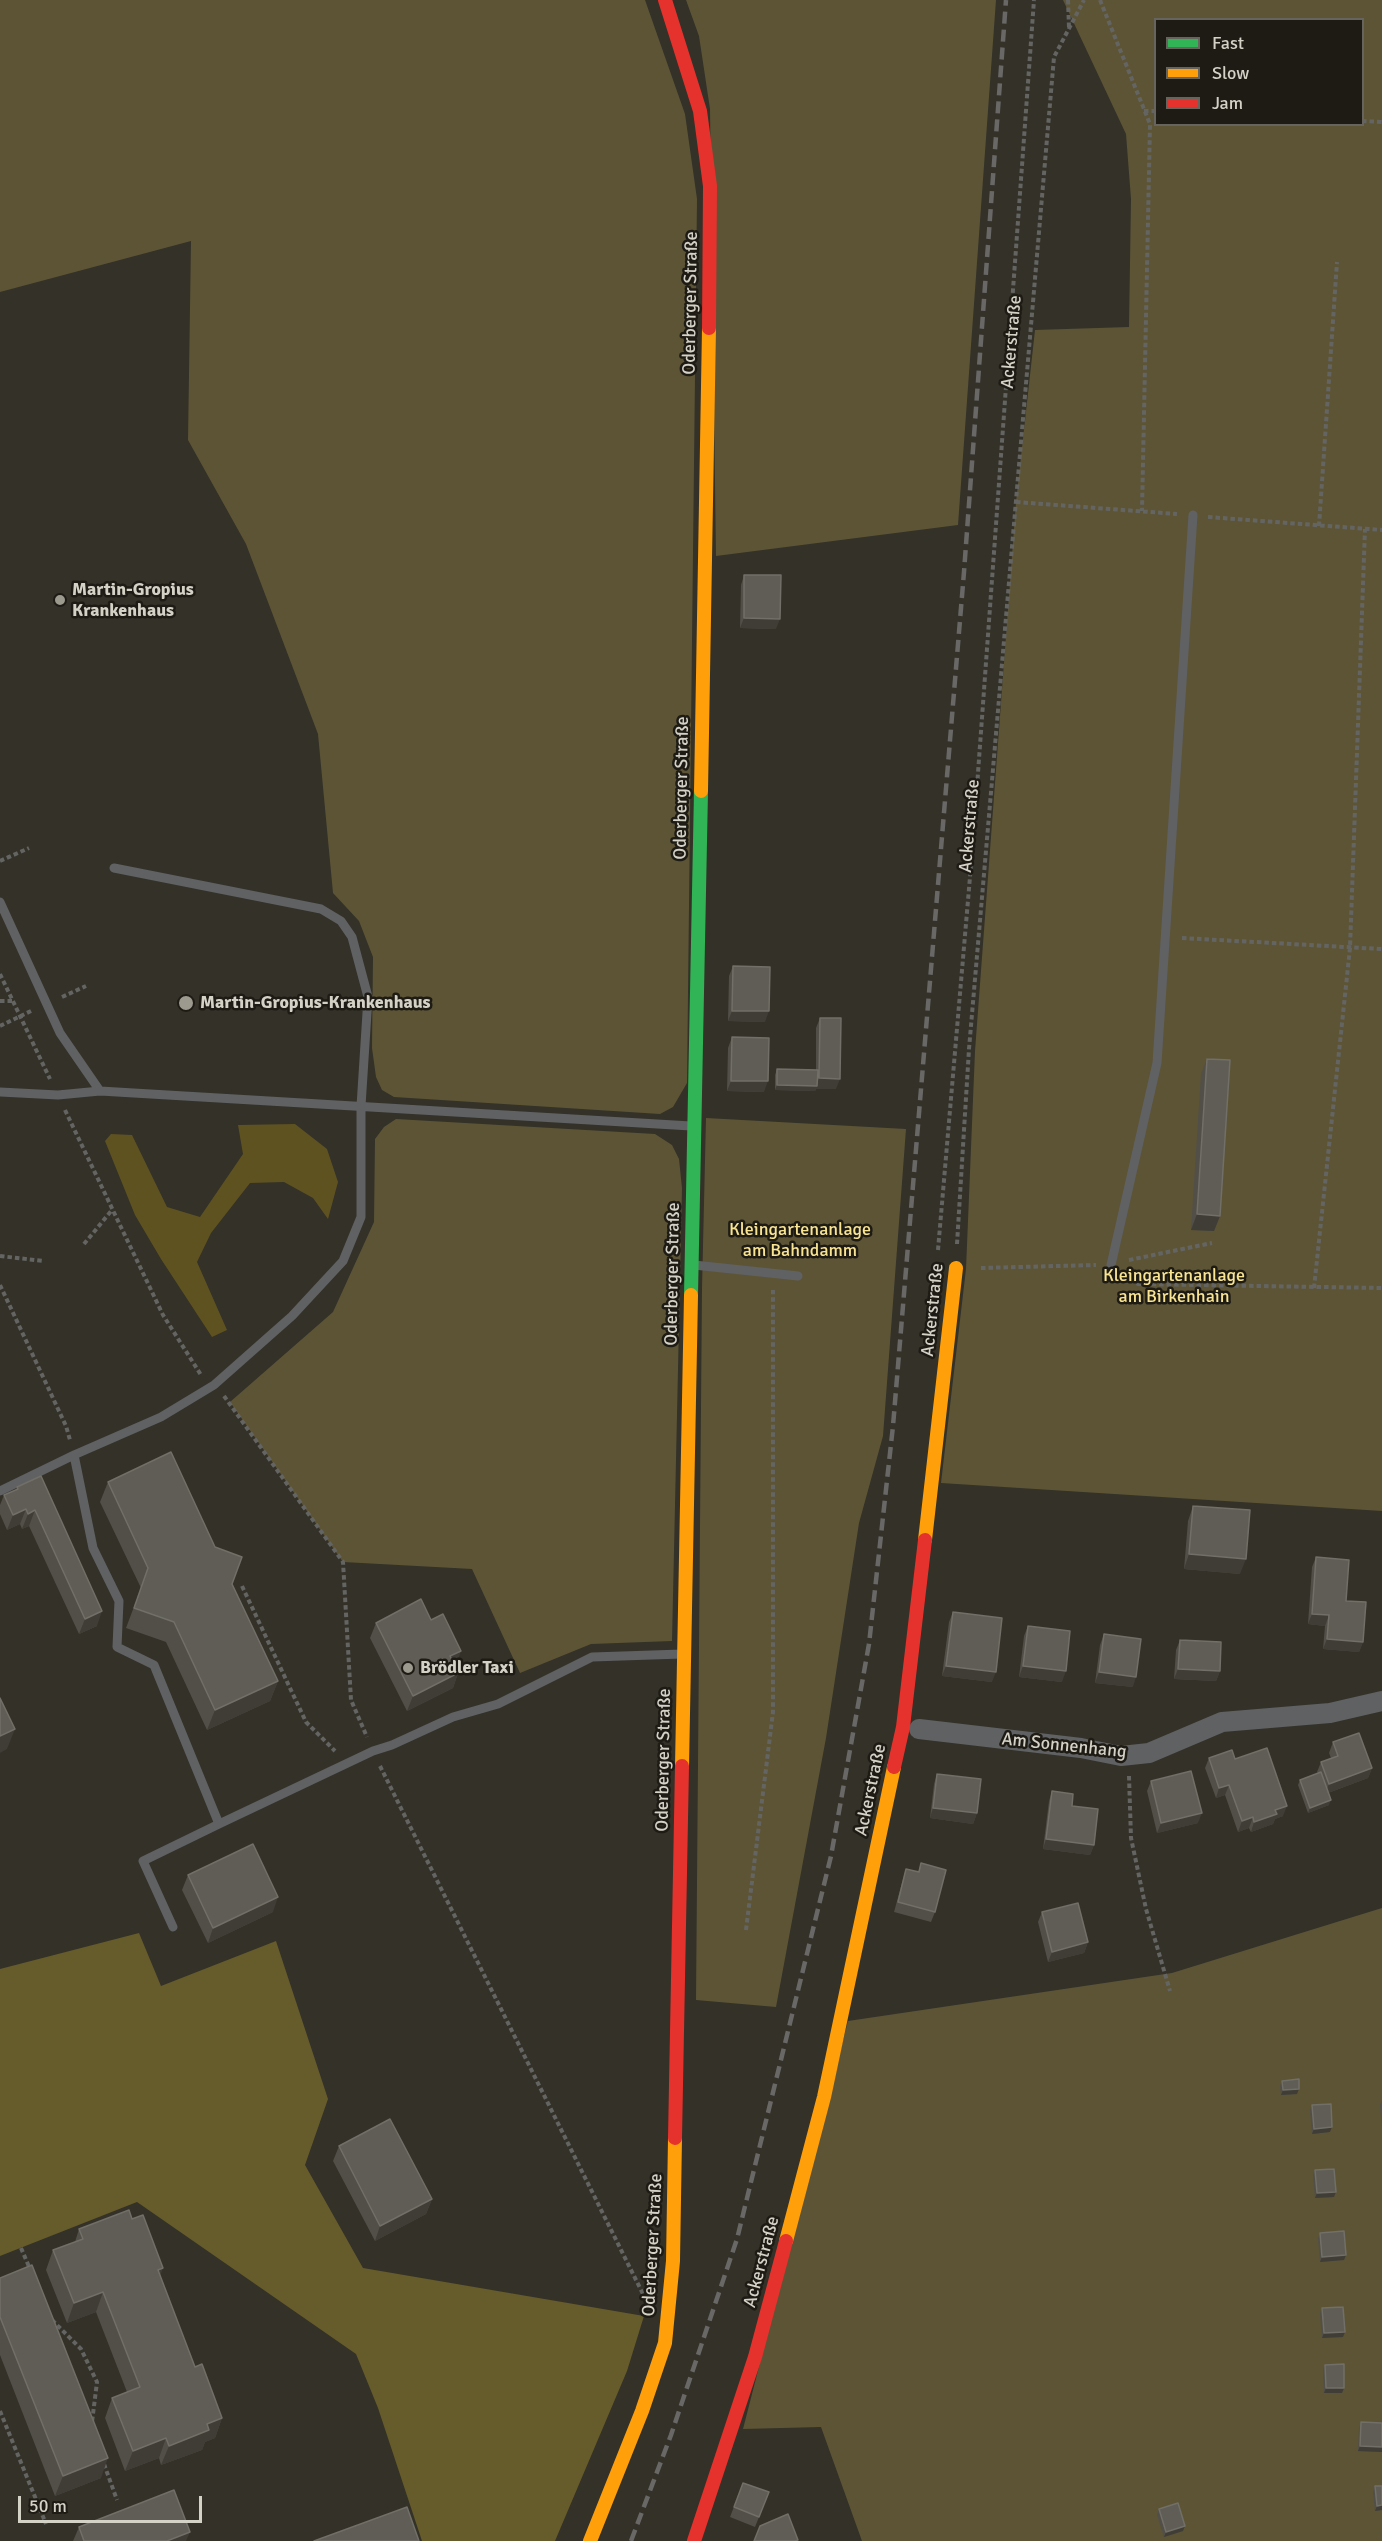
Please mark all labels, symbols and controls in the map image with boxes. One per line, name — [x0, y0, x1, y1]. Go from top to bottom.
legend — [1154, 18, 1364, 126]
text: Fast — [1212, 32, 1244, 54]
text: Slow — [1212, 62, 1249, 84]
text: Jam — [1212, 92, 1243, 114]
street label: Oderberger Straße — [679, 231, 703, 375]
street label: Ackerstraße — [997, 294, 1027, 390]
place label: Martin-Gropius Krankenhaus — [72, 579, 194, 622]
marker: Martin-Gropius Krankenhaus — [53, 593, 67, 607]
street label: Oderberger Straße — [670, 716, 694, 860]
street label: Ackerstraße — [955, 778, 985, 874]
place label: Martin-Gropius-Krankenhaus — [200, 992, 431, 1014]
marker: Martin-Gropius-Krankenhaus — [177, 994, 195, 1012]
street label: Oderberger Straße — [661, 1202, 685, 1346]
park label: Kleingartenanlage am Bahndamm — [729, 1219, 871, 1262]
street label: Ackerstraße — [917, 1262, 949, 1358]
park label: Kleingartenanlage am Birkenhain — [1103, 1265, 1245, 1308]
place label: Brödler Taxi — [420, 1657, 514, 1679]
marker: Brödler Taxi — [401, 1661, 415, 1675]
street label: Oderberger Straße — [652, 1688, 676, 1832]
street label: Am Sonnenhang — [1001, 1729, 1127, 1763]
street label: Ackerstraße — [851, 1742, 891, 1838]
street label: Oderberger Straße — [638, 2173, 668, 2317]
street label: Ackerstraße — [739, 2214, 785, 2310]
scale bar — [21, 2484, 206, 2522]
text: 50 m — [29, 2495, 67, 2517]

